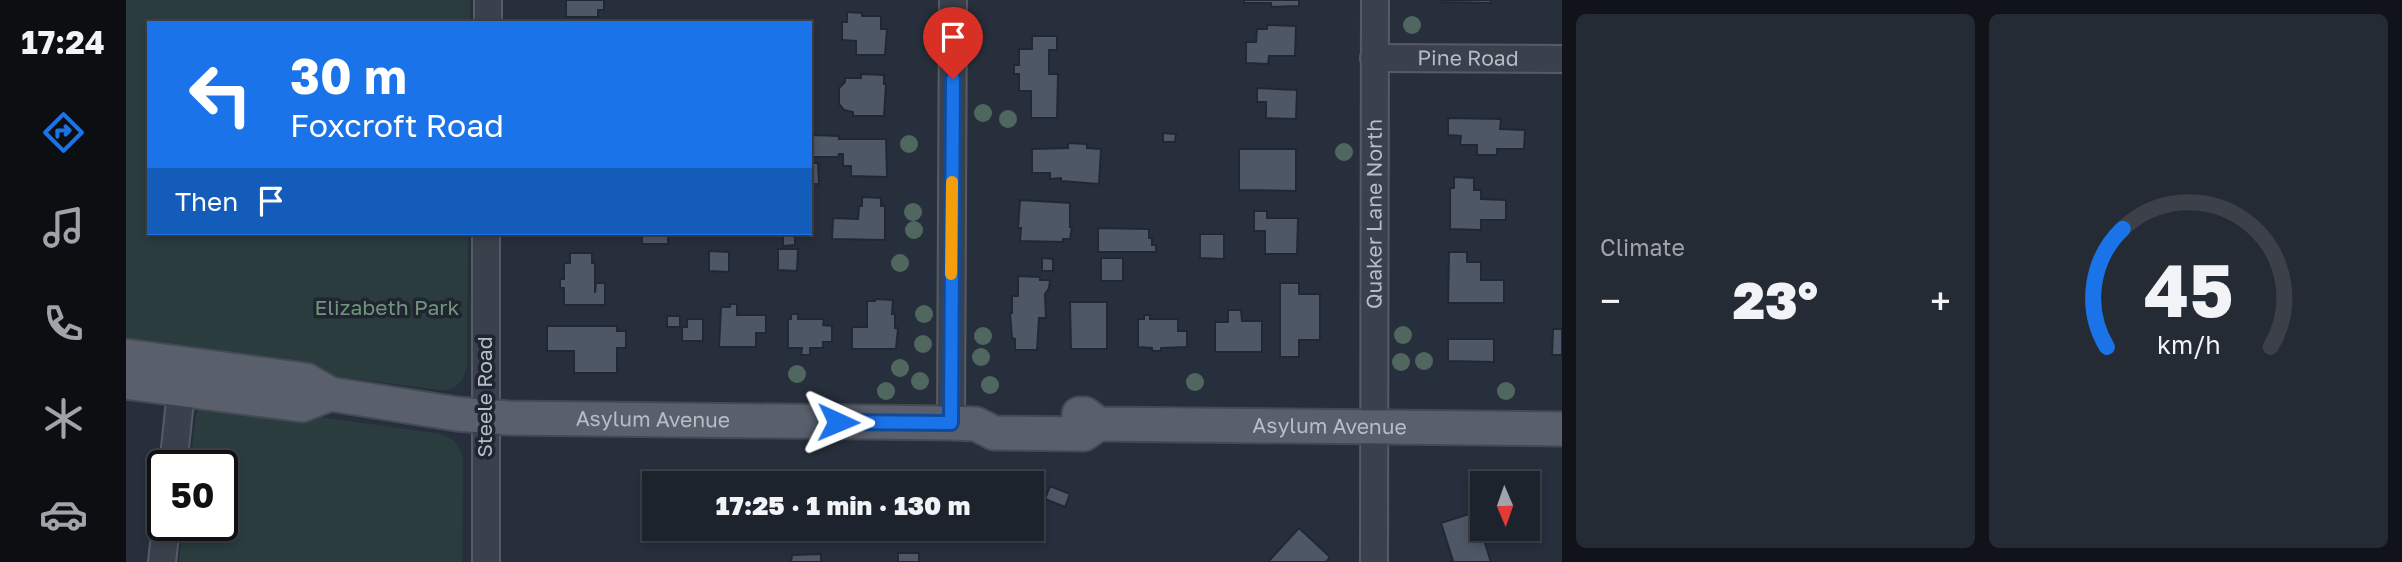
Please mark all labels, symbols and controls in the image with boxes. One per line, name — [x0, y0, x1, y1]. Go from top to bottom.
pin — [923, 7, 983, 79]
icon: arrive — [934, 18, 972, 56]
text: 17:24 — [21, 23, 105, 61]
street label: Pine Road — [1417, 44, 1519, 71]
text: 30 m — [290, 46, 407, 105]
icon: left — [175, 49, 266, 140]
text: Foxcroft Road — [290, 106, 504, 144]
icon: directions — [39, 108, 88, 157]
street label: Quaker Lane North — [1360, 119, 1387, 309]
icon: arrive — [252, 182, 290, 220]
text: Then — [175, 186, 238, 217]
icon: music — [39, 203, 88, 252]
text: Climate — [1600, 233, 1685, 261]
text: 45 — [2144, 246, 2233, 333]
text: 23° — [1733, 268, 1818, 330]
text: − — [1600, 278, 1621, 323]
text: + — [1930, 278, 1951, 323]
park label: Elizabeth Park — [315, 294, 460, 320]
icon: phone — [39, 299, 88, 348]
text: km/h — [2157, 329, 2220, 360]
street label: Steele Road — [471, 336, 497, 458]
position arrow — [801, 385, 875, 459]
icon: climate — [39, 394, 88, 443]
street label: Asylum Avenue — [576, 405, 730, 432]
street label: Asylum Avenue — [1252, 412, 1407, 439]
speed limit sign: 50 — [147, 450, 238, 541]
north arrow — [1470, 471, 1540, 541]
map controls — [1470, 471, 1540, 541]
icon: car — [39, 490, 88, 539]
text: 17:25 · 1 min · 130 m — [716, 490, 970, 521]

